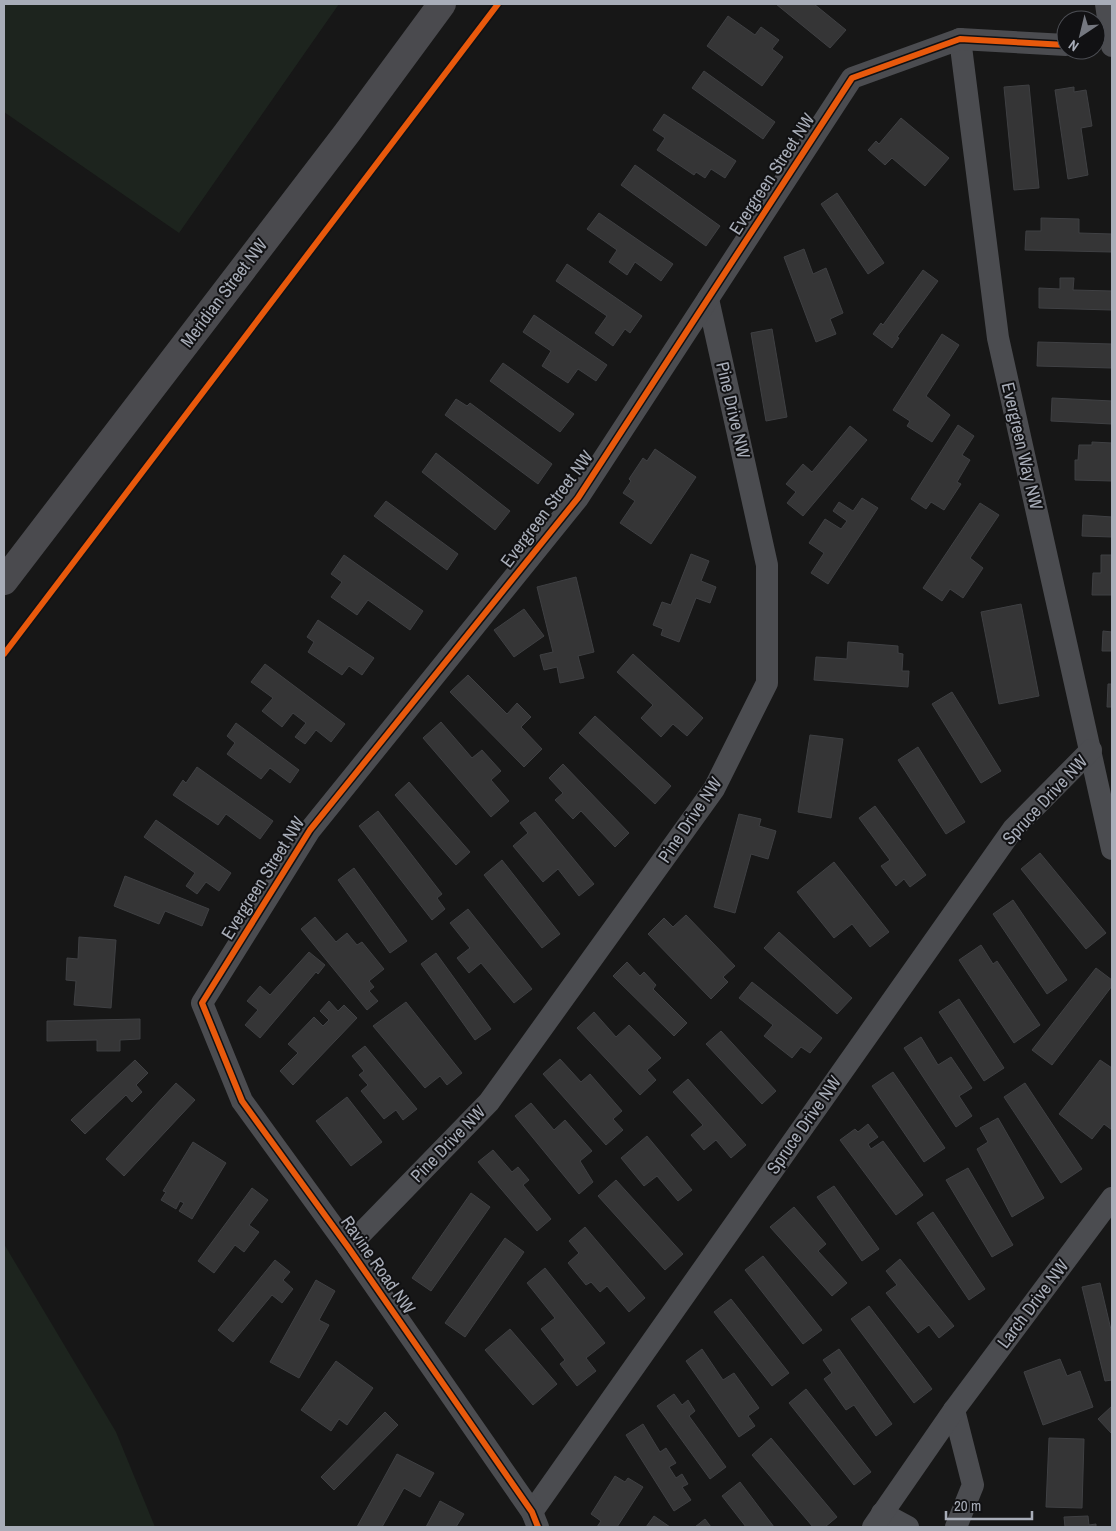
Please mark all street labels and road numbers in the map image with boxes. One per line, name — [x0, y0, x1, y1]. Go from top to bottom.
street label: Evergreen Street NW — [723, 108, 820, 239]
street label: Meridian Street NW — [174, 233, 273, 352]
street label: Pine Drive NW — [710, 359, 757, 461]
street label: Evergreen Way NW — [996, 380, 1049, 512]
street label: Evergreen Street NW — [494, 445, 599, 572]
street label: Spruce Drive NW — [996, 749, 1093, 850]
street label: Pine Drive NW — [652, 772, 728, 868]
street label: Evergreen Street NW — [215, 812, 310, 944]
street label: Spruce Drive NW — [760, 1070, 847, 1179]
street label: Pine Drive NW — [404, 1100, 491, 1188]
street label: Ravine Road NW — [335, 1211, 422, 1319]
street label: Larch Drive NW — [991, 1254, 1074, 1353]

